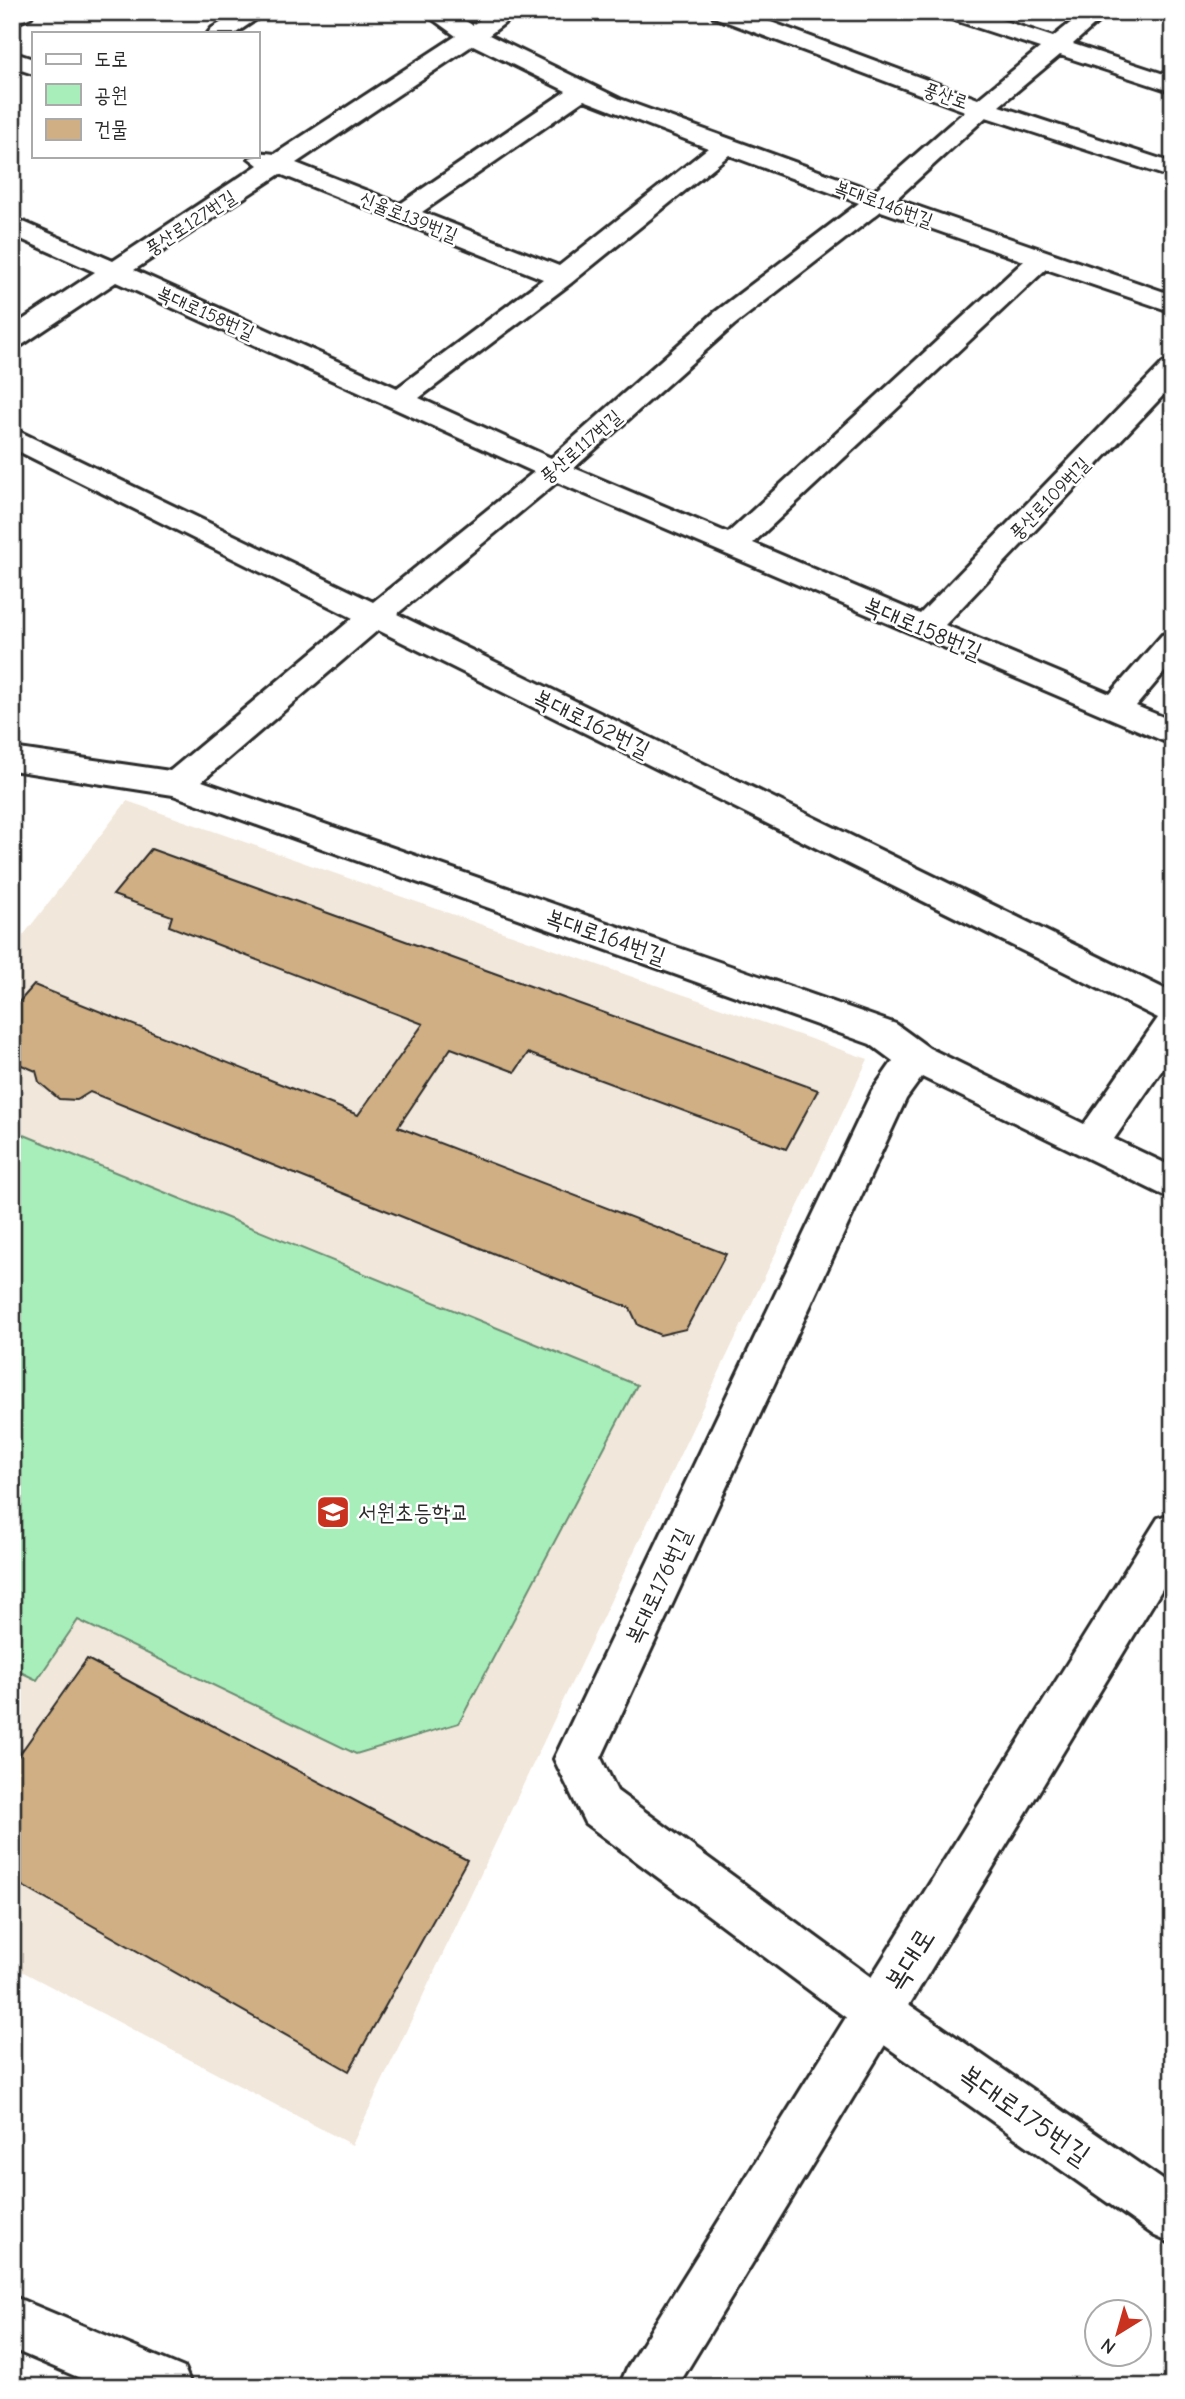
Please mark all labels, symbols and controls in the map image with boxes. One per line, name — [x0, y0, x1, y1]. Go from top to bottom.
legend — [32, 32, 259, 158]
text: 도로 — [94, 47, 128, 71]
street label: 풍산로 — [920, 78, 971, 114]
text: 공원 — [94, 83, 128, 107]
text: 건물 — [94, 117, 128, 141]
street label: 복대로146번길 — [831, 176, 936, 232]
street label: 풍산로127번길 — [141, 186, 240, 260]
street label: 신율로139번길 — [356, 187, 461, 247]
street label: 복대로158번길 — [154, 282, 258, 344]
street label: 풍산로117번길 — [536, 405, 626, 488]
street label: 풍산로109번길 — [1005, 453, 1094, 544]
street label: 복대로158번길 — [860, 591, 986, 665]
street label: 복대로162번길 — [529, 684, 654, 763]
street label: 복대로164번길 — [542, 903, 669, 970]
school or university icon: 서원초등학교 — [314, 1493, 352, 1531]
place label: 서원초등학교 — [358, 1499, 469, 1526]
street label: 복대로176번길 — [620, 1524, 697, 1648]
street label: 복대로 — [878, 1922, 941, 1997]
street label: 복대로175번길 — [953, 2058, 1096, 2172]
north arrow — [1084, 2298, 1154, 2368]
text: N — [1097, 2333, 1120, 2358]

